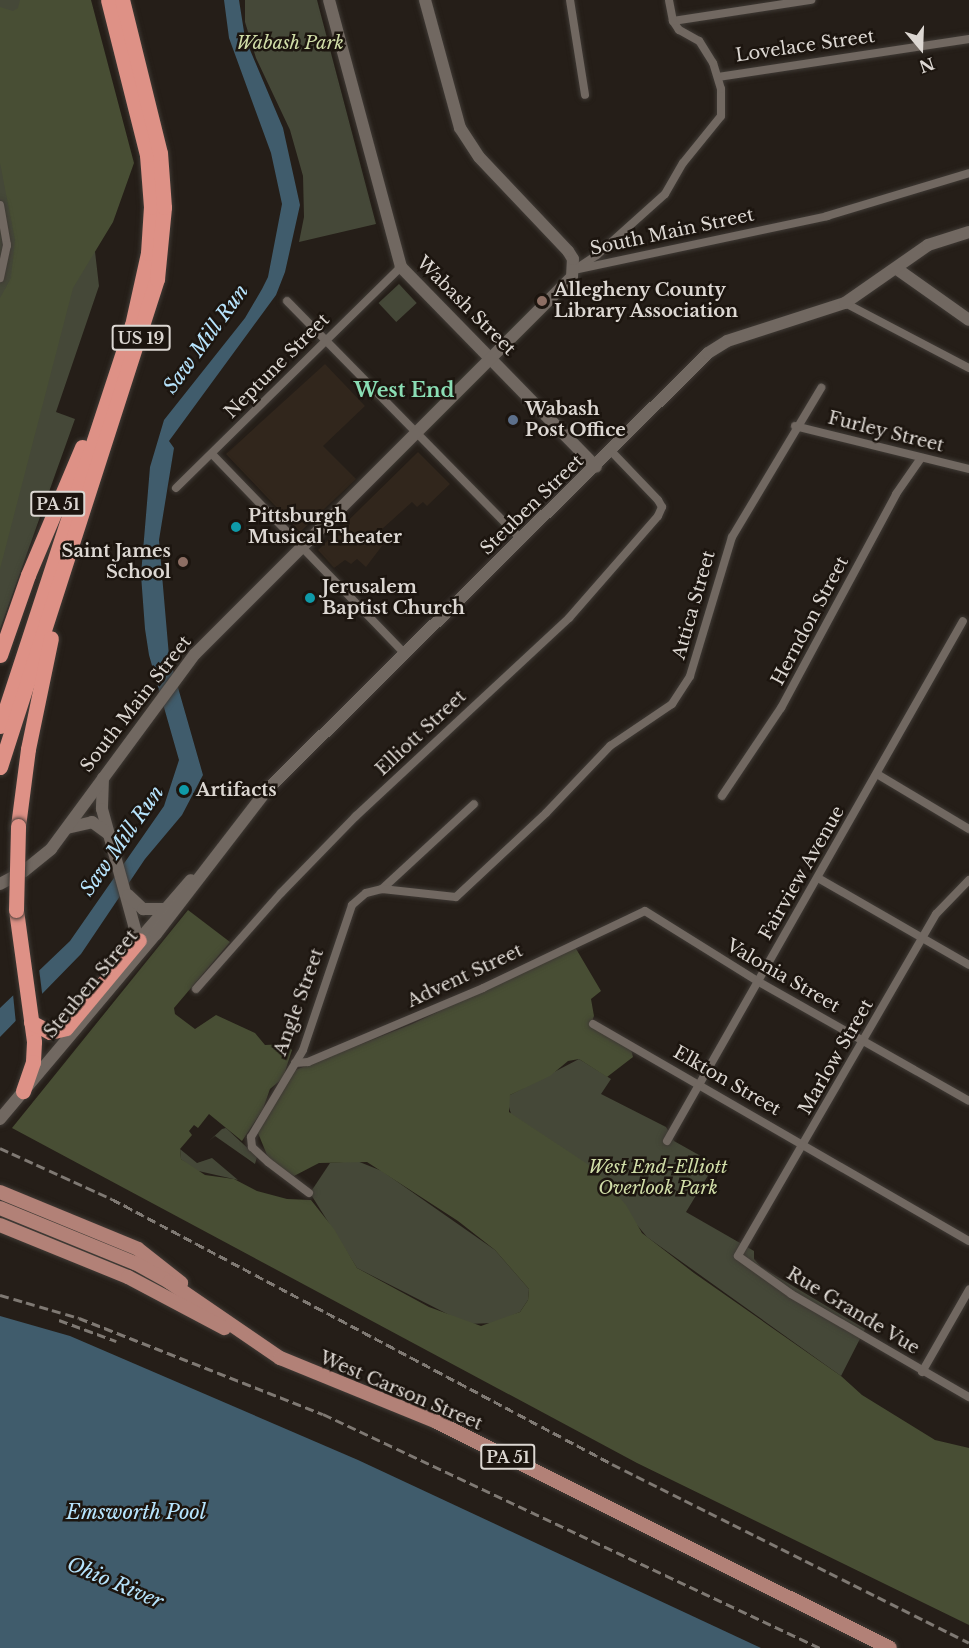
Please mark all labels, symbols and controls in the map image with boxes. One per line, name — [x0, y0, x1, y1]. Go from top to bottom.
north arrow — [891, 18, 951, 78]
street label: Lovelace Street — [734, 26, 876, 66]
park label: Wabash Park — [236, 32, 344, 54]
text: N — [916, 53, 937, 77]
street label: South Main Street — [588, 204, 756, 260]
street label: Wabash Street — [412, 252, 520, 360]
water label: Saw Mill Run — [158, 279, 254, 399]
place label: Allegheny County Library Association — [554, 280, 739, 322]
marker: Allegheny County Library Association — [535, 294, 549, 308]
street label: Neptune Street — [220, 309, 334, 423]
road number: US 19 — [111, 325, 171, 351]
district label: West End — [354, 378, 454, 402]
place label: Wabash Post Office — [525, 399, 626, 442]
street label: Furley Street — [825, 407, 947, 457]
marker: Wabash Post Office — [506, 413, 520, 427]
street label: Steuben Street — [476, 451, 588, 559]
road number: PA 51 — [29, 491, 86, 517]
place label: Pittsburgh Musical Theater — [248, 506, 403, 548]
marker: Pittsburgh Musical Theater — [229, 520, 243, 534]
place label: Saint James School — [61, 541, 171, 584]
street label: Attica Street — [668, 548, 720, 662]
street label: Herndon Street — [767, 553, 853, 689]
marker: Saint James School — [176, 555, 190, 569]
place label: Jerusalem Baptist Church — [322, 577, 465, 620]
marker: Jerusalem Baptist Church — [303, 591, 317, 605]
street label: South Main Street — [76, 631, 196, 777]
street label: Elliott Street — [371, 686, 471, 780]
place label: Artifacts — [196, 779, 277, 801]
water label: Saw Mill Run — [75, 781, 169, 901]
marker: Artifacts — [177, 783, 191, 797]
street label: Fairview Avenue — [755, 802, 849, 944]
street label: Steuben Street — [40, 926, 142, 1042]
street label: Valonia Street — [722, 935, 844, 1017]
street label: Advent Street — [404, 940, 526, 1012]
street label: Angle Street — [270, 945, 328, 1059]
street label: Marlow Street — [794, 995, 878, 1119]
street label: Elkton Street — [670, 1042, 784, 1120]
park label: West End-Elliott Overlook Park — [588, 1157, 728, 1200]
street label: Rue Grande Vue — [782, 1263, 924, 1359]
street label: West Carson Street — [316, 1347, 486, 1435]
road number: PA 51 — [480, 1444, 536, 1470]
water label: Emsworth Pool — [66, 1500, 206, 1524]
water label: Ohio River — [63, 1552, 167, 1614]

